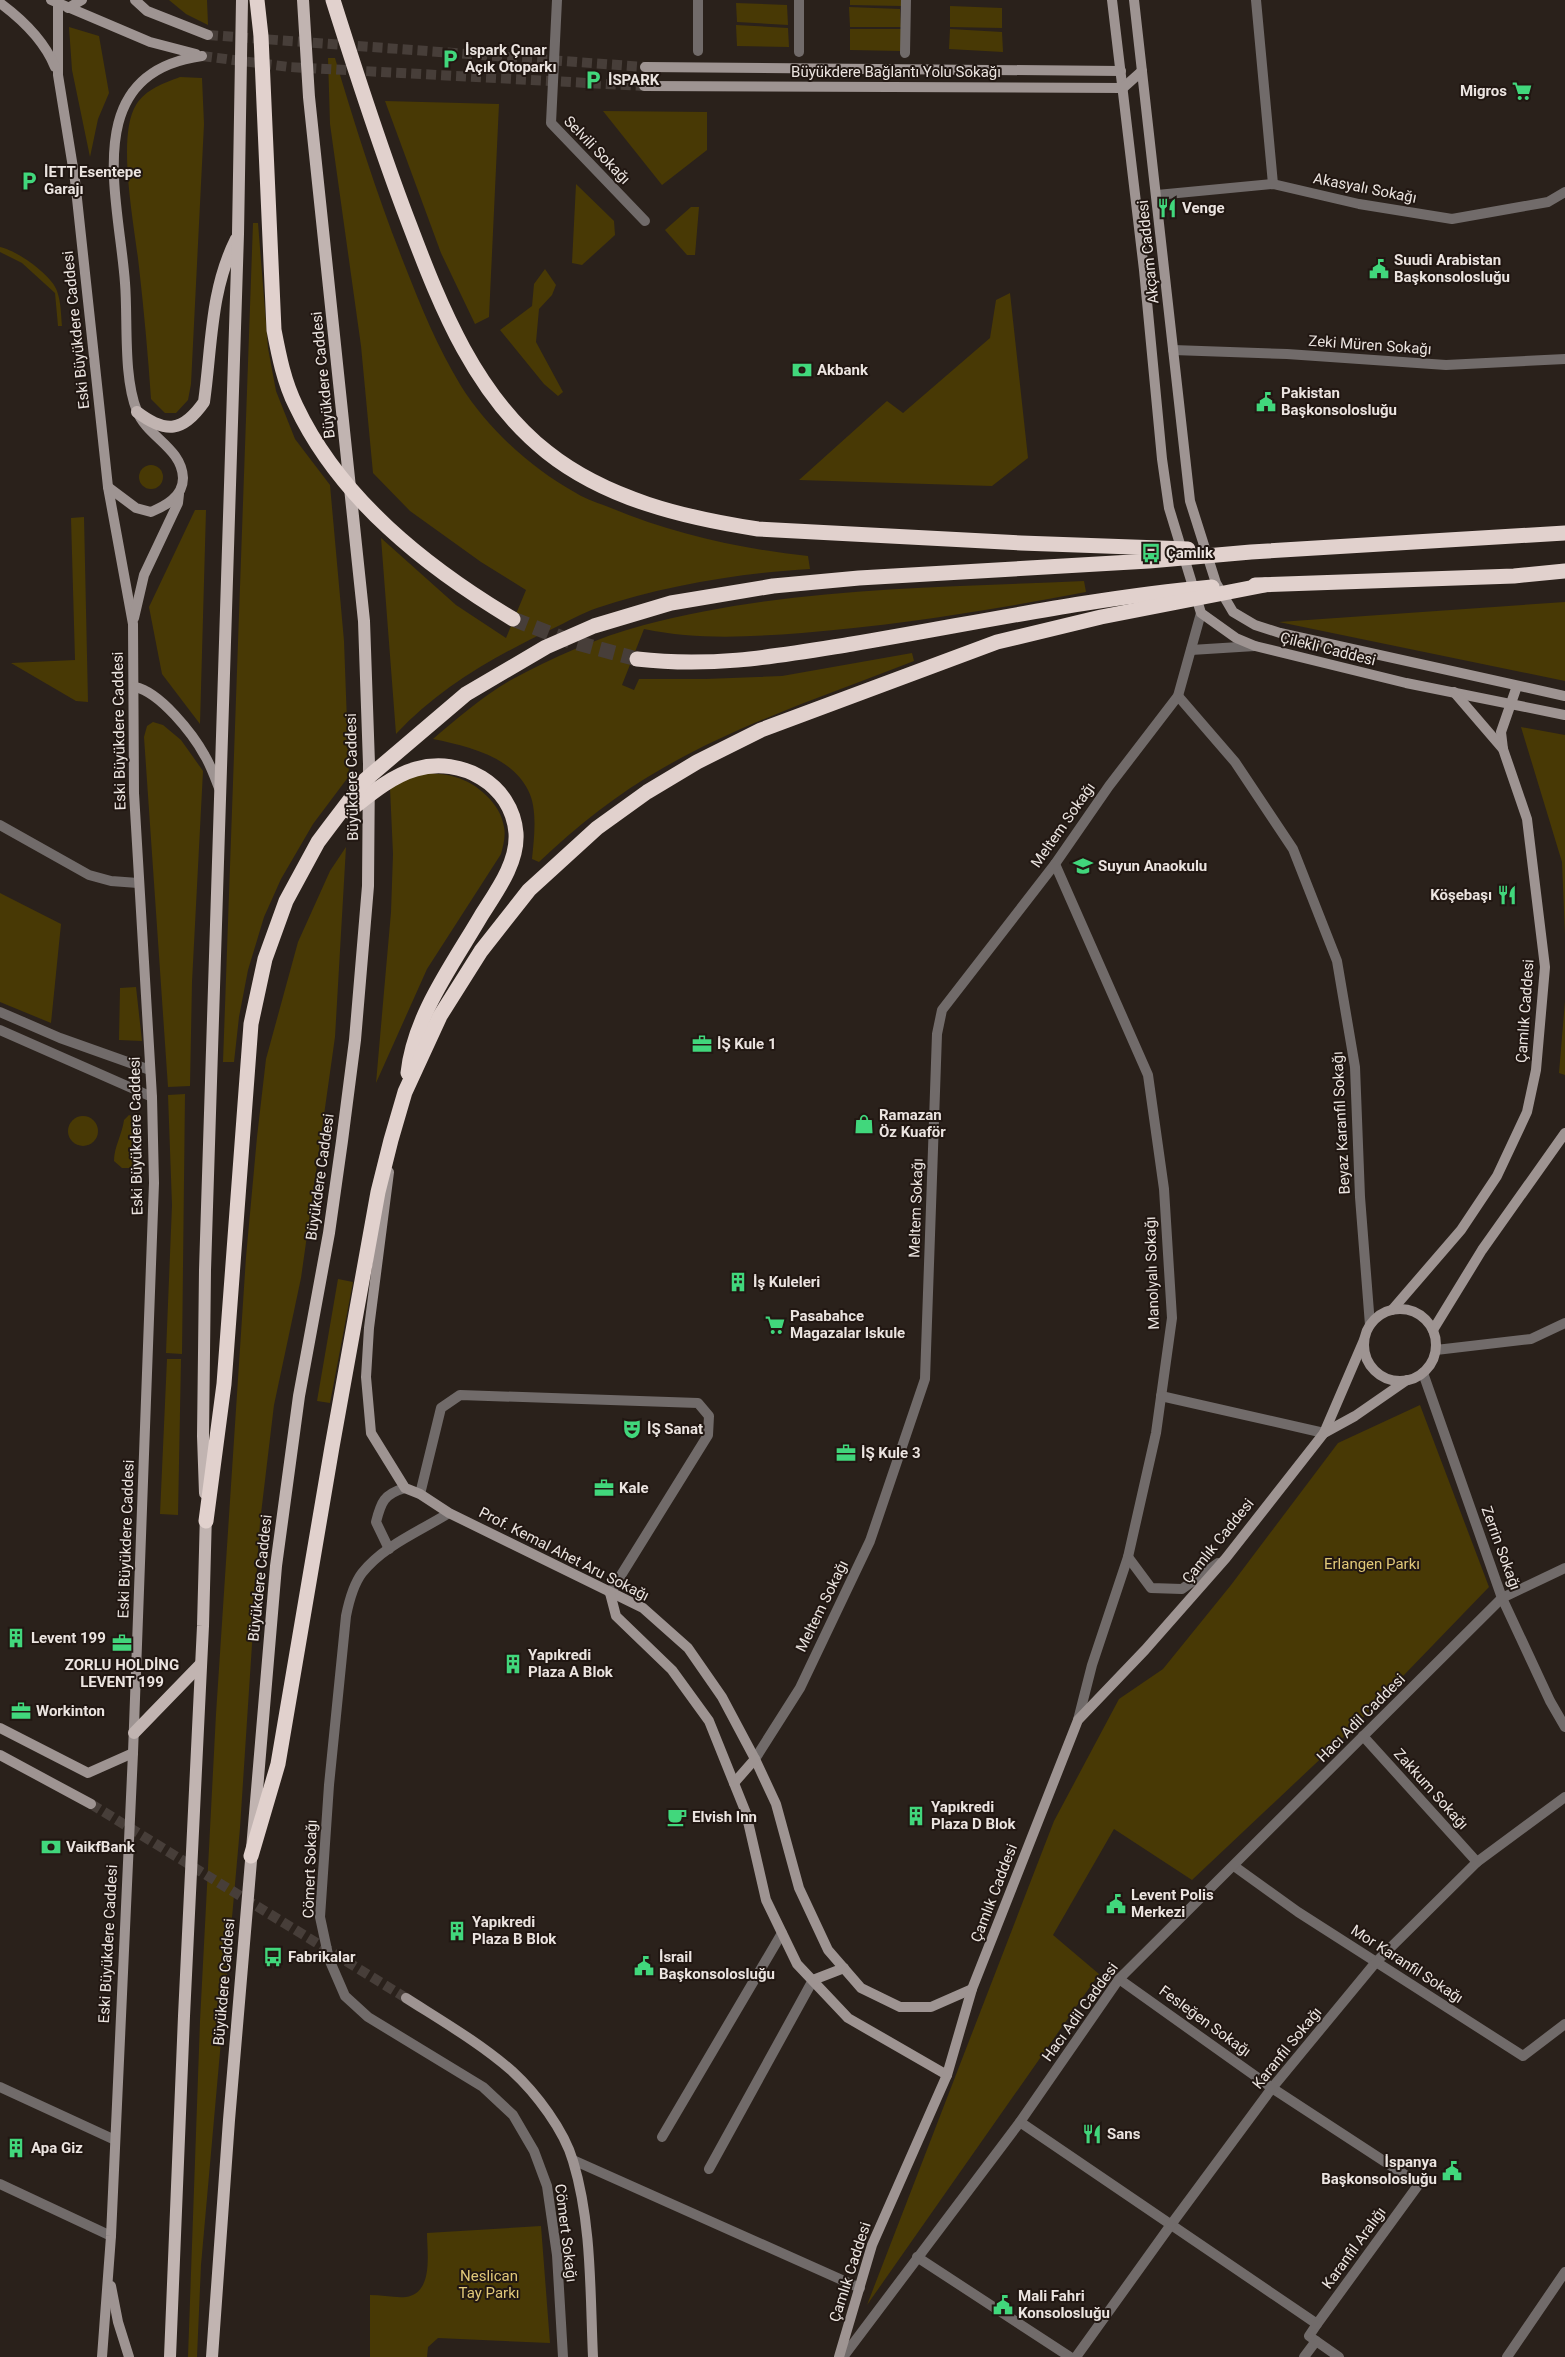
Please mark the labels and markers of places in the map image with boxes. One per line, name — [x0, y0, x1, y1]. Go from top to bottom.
place label: İspark Çınar Açık Otoparkı — [465, 41, 556, 76]
parking icon: İspark Çınar Açık Otoparkı — [439, 48, 461, 70]
parking icon: İSPARK — [582, 69, 604, 91]
place label: İSPARK — [608, 71, 660, 89]
supermarket icon: Migros — [1511, 80, 1533, 102]
place label: Migros — [1460, 82, 1507, 100]
place label: İETT Esentepe Garajı — [44, 163, 141, 198]
parking icon: İETT Esentepe Garajı — [18, 170, 40, 192]
restaurant icon: Venge — [1156, 197, 1178, 219]
place label: Venge — [1182, 199, 1225, 217]
place label: Suudi Arabistan Başkonsolosluğu — [1394, 251, 1510, 286]
public building icon: Suudi Arabistan Başkonsolosluğu — [1368, 258, 1390, 280]
bank icon: Akbank — [791, 359, 813, 381]
place label: Akbank — [817, 361, 869, 379]
place label: Pakistan Başkonsolosluğu — [1281, 384, 1397, 419]
public building icon: Pakistan Başkonsolosluğu — [1255, 391, 1277, 413]
bus stop icon: Çamlık — [1140, 542, 1162, 564]
place label: Çamlık — [1166, 544, 1214, 562]
school or university icon: Suyun Anaokulu — [1072, 855, 1094, 877]
place label: Suyun Anaokulu — [1098, 857, 1207, 875]
restaurant icon: Köşebaşı — [1496, 884, 1518, 906]
place label: Köşebaşı — [1430, 886, 1492, 904]
office icon: İŞ Kule 1 — [691, 1033, 713, 1055]
place label: İŞ Kule 1 — [717, 1035, 777, 1053]
place label: Ramazan Öz Kuaför — [879, 1106, 946, 1141]
shop icon: Ramazan Öz Kuaför — [853, 1113, 875, 1135]
building icon: İş Kuleleri — [727, 1271, 749, 1293]
place label: İş Kuleleri — [753, 1273, 820, 1291]
place label: Pasabahce Magazalar Iskule — [790, 1307, 905, 1342]
supermarket icon: Pasabahce Magazalar Iskule — [764, 1314, 786, 1336]
theatre icon: İŞ Sanat — [621, 1418, 643, 1440]
place label: İŞ Sanat — [647, 1420, 703, 1438]
office icon: İŞ Kule 3 — [835, 1442, 857, 1464]
place label: İŞ Kule 3 — [861, 1444, 921, 1462]
office icon: Kale — [593, 1477, 615, 1499]
place label: Kale — [619, 1479, 649, 1497]
building icon: Levent 199 — [5, 1627, 27, 1649]
place label: Levent 199 — [31, 1629, 106, 1647]
office icon: ZORLU HOLDİNG LEVENT 199 — [111, 1632, 133, 1654]
place label: Yapıkredi Plaza A Blok — [528, 1646, 614, 1681]
building icon: Yapıkredi Plaza A Blok — [502, 1653, 524, 1675]
place label: ZORLU HOLDİNG LEVENT 199 — [65, 1656, 179, 1691]
office icon: Workinton — [10, 1700, 32, 1722]
place label: Workinton — [36, 1702, 105, 1720]
place label: Yapıkredi Plaza D Blok — [931, 1798, 1017, 1833]
building icon: Yapıkredi Plaza D Blok — [905, 1805, 927, 1827]
cafe icon: Elvish Inn — [666, 1806, 688, 1828]
place label: Elvish Inn — [692, 1808, 757, 1826]
bank icon: VaikfBank — [40, 1836, 62, 1858]
place label: VaikfBank — [66, 1838, 136, 1856]
place label: Levent Polis Merkezi — [1131, 1886, 1214, 1921]
public building icon: Levent Polis Merkezi — [1105, 1893, 1127, 1915]
place label: Yapıkredi Plaza B Blok — [472, 1913, 557, 1948]
building icon: Yapıkredi Plaza B Blok — [446, 1920, 468, 1942]
bus stop icon: Fabrikalar — [262, 1946, 284, 1968]
place label: Fabrikalar — [288, 1948, 356, 1966]
place label: İsrail Başkonsolosluğu — [659, 1948, 775, 1983]
public building icon: İsrail Başkonsolosluğu — [633, 1955, 655, 1977]
restaurant icon: Sans — [1081, 2123, 1103, 2145]
place label: Sans — [1107, 2125, 1141, 2143]
building icon: Apa Giz — [5, 2137, 27, 2159]
place label: Apa Giz — [31, 2139, 83, 2157]
place label: İspanya Başkonsolosluğu — [1321, 2153, 1437, 2188]
public building icon: İspanya Başkonsolosluğu — [1441, 2160, 1463, 2182]
place label: Mali Fahri Konsolosluğu — [1018, 2287, 1110, 2322]
public building icon: Mali Fahri Konsolosluğu — [992, 2294, 1014, 2316]

